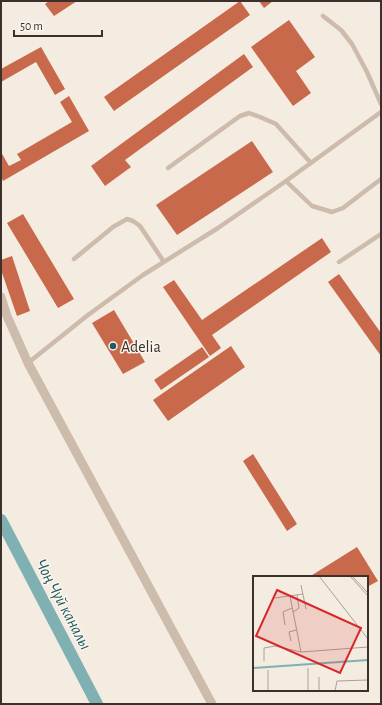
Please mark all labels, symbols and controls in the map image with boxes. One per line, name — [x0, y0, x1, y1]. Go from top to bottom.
scale bar — [14, 12, 102, 38]
text: 50 m — [20, 20, 43, 32]
place label: Adelia — [121, 339, 161, 355]
marker: Adelia — [108, 341, 118, 351]
water label: Чоң Чүй каналы — [32, 556, 95, 653]
inset map — [253, 576, 368, 691]

